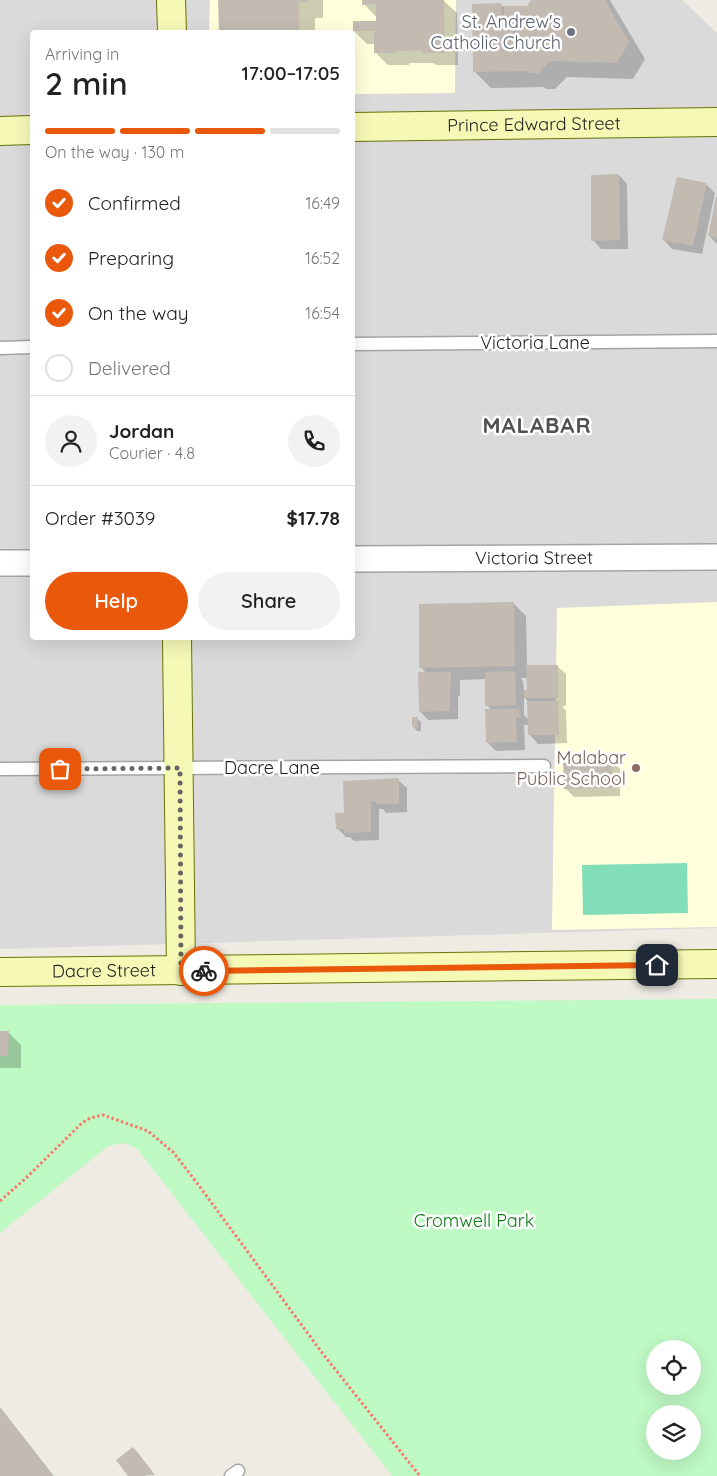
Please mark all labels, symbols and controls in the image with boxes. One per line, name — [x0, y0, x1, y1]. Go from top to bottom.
place label: St. Andrew's Catholic Church — [431, 10, 561, 54]
marker: St. Andrew's Catholic Church — [565, 26, 577, 38]
text: Arriving in — [45, 44, 119, 64]
text: 17:00–17:05 — [241, 61, 340, 85]
text: 2 min — [45, 63, 128, 103]
street label: Prince Edward Street — [447, 111, 621, 137]
text: On the way · 130 m — [45, 142, 184, 162]
icon: check — [45, 189, 73, 217]
text: Confirmed — [88, 191, 181, 215]
text: 16:49 — [305, 193, 340, 213]
icon: check — [45, 244, 73, 272]
text: Preparing — [88, 246, 174, 270]
text: 16:52 — [305, 248, 340, 268]
icon: check — [45, 299, 73, 327]
text: On the way — [88, 301, 189, 325]
text: 16:54 — [305, 303, 340, 323]
street label: Victoria Lane — [480, 331, 590, 354]
text: Delivered — [88, 356, 171, 380]
district label: MALABAR — [482, 411, 592, 439]
button: person — [45, 415, 97, 467]
button: phone — [288, 415, 340, 467]
text: Jordan — [109, 419, 174, 443]
text: Courier · 4.8 — [109, 443, 195, 463]
text: Order #3039 — [45, 506, 155, 530]
text: $17.78 — [287, 506, 340, 530]
street label: Victoria Street — [475, 546, 593, 569]
button: Help — [45, 572, 188, 630]
button: Share — [198, 572, 340, 630]
place label: Malabar Public School — [516, 746, 626, 790]
pin — [39, 748, 81, 790]
icon: bag — [46, 755, 74, 783]
street label: Dacre Lane — [224, 756, 320, 779]
marker: Malabar Public School — [630, 762, 642, 774]
pin — [636, 944, 678, 986]
courier — [179, 946, 229, 996]
icon: home — [643, 951, 671, 979]
icon: bike — [190, 957, 218, 985]
street label: Dacre Street — [52, 958, 156, 982]
park label: Cromwell Park — [414, 1209, 534, 1232]
map controls — [646, 1340, 701, 1460]
button: locate — [646, 1340, 701, 1395]
button: layers — [646, 1405, 701, 1460]

